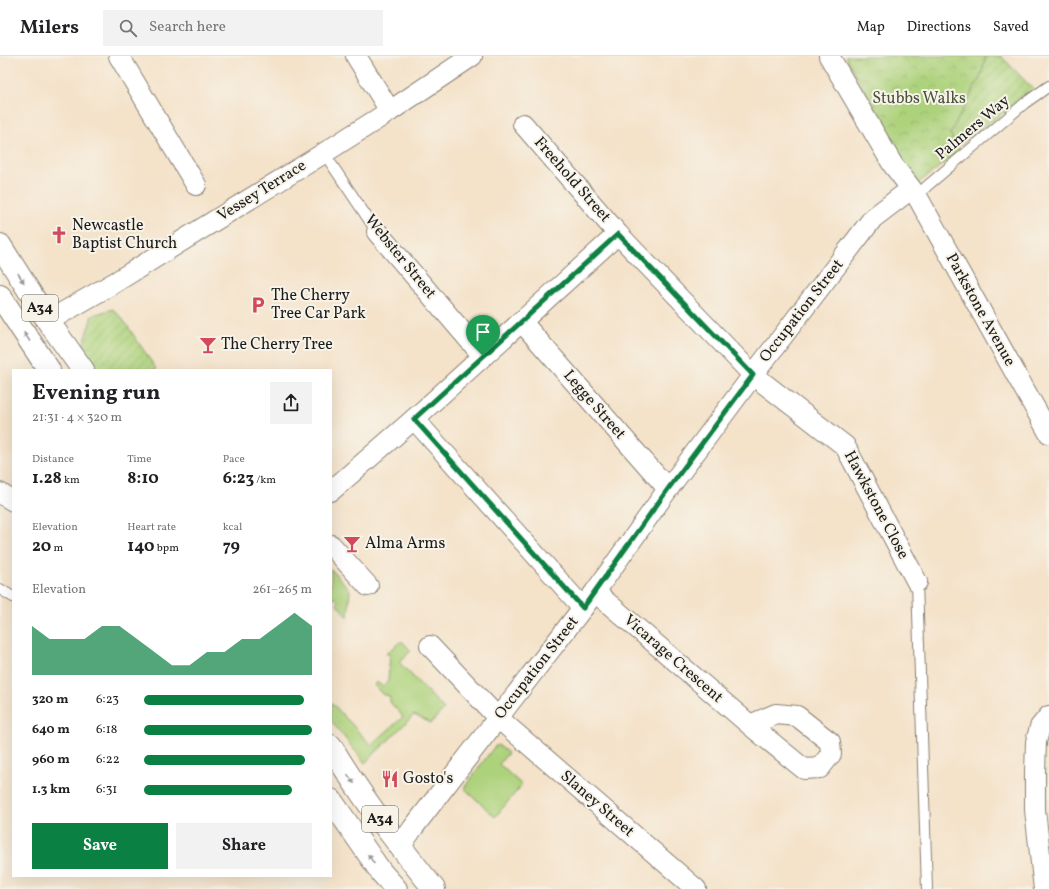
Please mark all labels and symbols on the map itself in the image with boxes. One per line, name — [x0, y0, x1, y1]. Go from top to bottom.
park label: Stubbs Walks — [872, 88, 966, 110]
street label: Palmers Way — [931, 90, 1015, 166]
street label: Freehold Street — [529, 132, 616, 228]
street label: Vessey Terrace — [213, 155, 311, 227]
street label: Webster Street — [359, 210, 441, 304]
place label: Newcastle Baptist Church — [72, 215, 177, 255]
church icon: Newcastle Baptist Church — [49, 225, 69, 245]
street label: Parkstone Avenue — [940, 249, 1020, 371]
street label: Occupation Street — [755, 254, 850, 367]
one-way arrow — [17, 272, 25, 283]
place label: The Cherry Tree Car Park — [271, 285, 366, 325]
road number: A34 — [22, 295, 58, 321]
parking icon: The Cherry Tree Car Park — [248, 295, 268, 315]
pin — [466, 315, 500, 356]
one-way arrow — [23, 332, 31, 343]
place label: The Cherry Tree — [221, 334, 333, 356]
bar icon: The Cherry Tree — [198, 335, 218, 355]
street label: Legge Street — [558, 365, 631, 445]
street label: Hawkstone Close — [838, 447, 914, 563]
place label: Alma Arms — [365, 533, 446, 555]
bar icon: Alma Arms — [342, 534, 362, 554]
street label: Vicarage Crescent — [619, 610, 728, 709]
street label: Occupation Street — [490, 611, 585, 724]
street label: Slaney Street — [555, 766, 639, 843]
place label: Gosto's — [403, 768, 453, 790]
restaurant icon: Gosto's — [380, 769, 400, 789]
one-way arrow — [347, 774, 356, 785]
road number: A34 — [362, 806, 398, 832]
one-way arrow — [367, 853, 375, 864]

